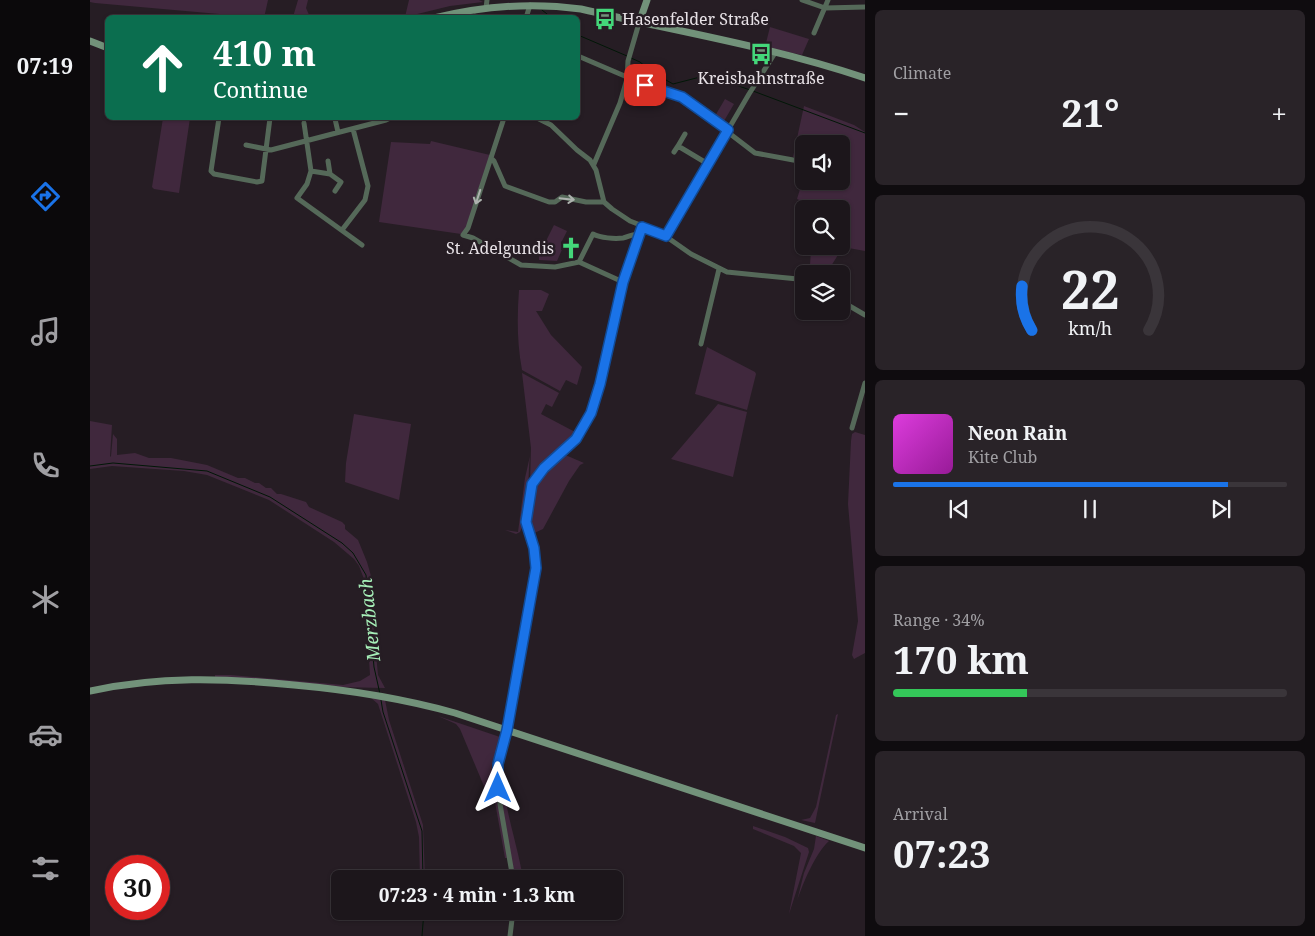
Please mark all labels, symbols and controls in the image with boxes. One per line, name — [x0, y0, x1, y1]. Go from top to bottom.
bus stop icon: Hasenfelder Straße — [592, 6, 618, 32]
place label: Hasenfelder Straße — [622, 8, 769, 30]
text: 410 m — [213, 29, 316, 76]
icon: ahead — [130, 35, 195, 100]
bus stop icon: Kreisbahnstraße — [748, 41, 774, 67]
text: 07:19 — [17, 50, 73, 80]
text: Climate — [893, 62, 951, 84]
pin — [624, 64, 666, 106]
place label: Kreisbahnstraße — [698, 67, 824, 89]
icon: arrive — [631, 71, 659, 99]
text: Continue — [213, 74, 308, 104]
text: 21° — [1061, 86, 1119, 138]
text: − — [893, 94, 909, 132]
text: + — [1271, 94, 1287, 132]
map controls — [795, 135, 850, 320]
button: sound — [795, 135, 850, 190]
icon: directions — [28, 179, 63, 214]
one-way arrow — [473, 189, 482, 205]
one-way arrow — [559, 194, 575, 204]
button: search — [795, 200, 850, 255]
church icon: St. Adelgundis — [558, 235, 584, 261]
place label: St. Adelgundis — [446, 237, 554, 259]
text: 22 — [1061, 253, 1119, 324]
button: layers — [795, 265, 850, 320]
icon: music — [28, 314, 63, 349]
text: km/h — [1068, 316, 1112, 340]
text: Neon Rain — [968, 420, 1067, 446]
text: Kite Club — [968, 446, 1037, 468]
icon: phone — [28, 448, 63, 483]
icon: previous — [945, 495, 973, 523]
icon: pause — [1076, 495, 1104, 523]
icon: next — [1207, 495, 1235, 523]
water label: Merzbach — [353, 577, 385, 664]
icon: climate — [28, 582, 63, 617]
text: Range · 34% — [893, 609, 985, 631]
text: 170 km — [893, 633, 1029, 685]
icon: car — [28, 717, 63, 752]
position arrow — [471, 761, 523, 813]
text: Arrival — [893, 803, 948, 825]
text: 07:23 — [893, 827, 990, 879]
icon: filters — [28, 851, 63, 886]
speed limit sign: 30 — [105, 855, 170, 920]
text: 07:23 · 4 min · 1.3 km — [379, 882, 575, 908]

